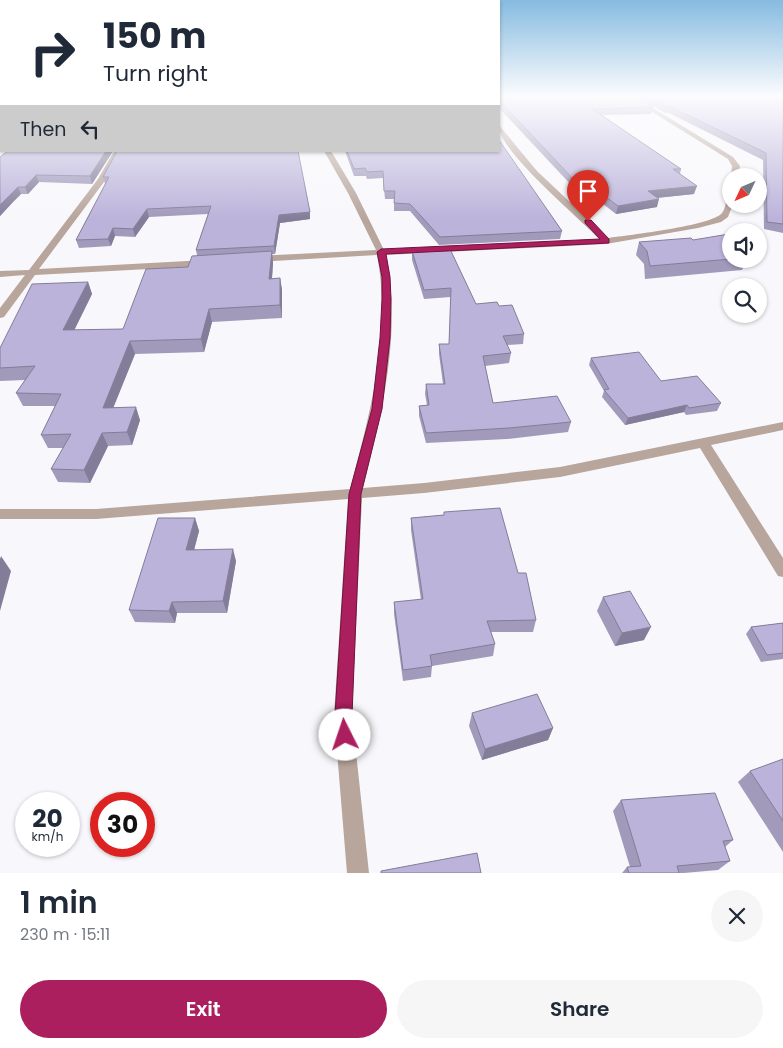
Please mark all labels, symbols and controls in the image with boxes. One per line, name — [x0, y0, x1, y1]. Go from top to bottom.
text: 150 m — [103, 11, 206, 60]
icon: right — [20, 20, 85, 85]
text: Turn right — [103, 58, 208, 89]
icon: left — [76, 115, 104, 143]
text: Then — [20, 116, 66, 143]
north arrow — [722, 168, 768, 212]
map controls — [722, 168, 767, 323]
pin — [567, 170, 609, 221]
icon: arrive — [574, 177, 602, 205]
button: sound — [722, 223, 767, 268]
button: search — [722, 278, 767, 323]
position arrow — [318, 708, 370, 760]
speed limit sign: 30 — [90, 792, 155, 857]
text: 20 — [32, 801, 63, 836]
text: km/h — [32, 828, 63, 845]
text: 1 min — [20, 881, 98, 924]
button: close — [711, 890, 763, 942]
text: 230 m · 15:11 — [20, 923, 110, 946]
button: Exit — [20, 980, 387, 1038]
button: Share — [397, 980, 763, 1038]

